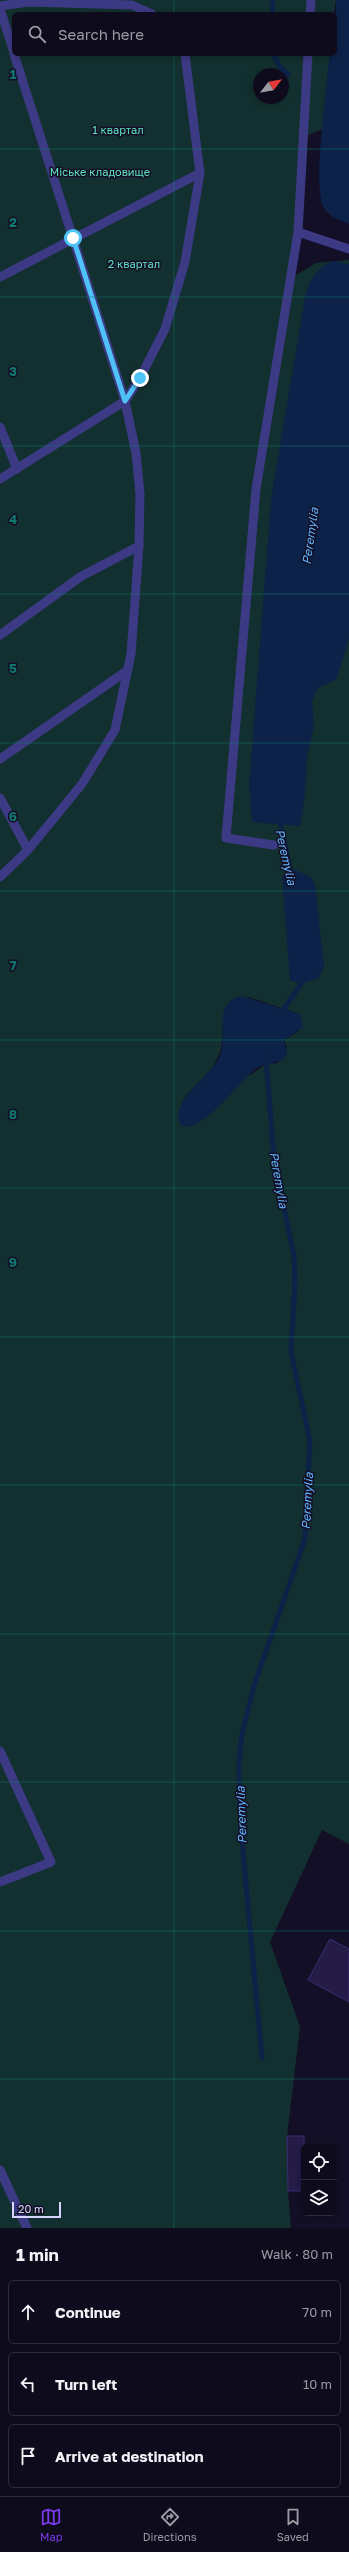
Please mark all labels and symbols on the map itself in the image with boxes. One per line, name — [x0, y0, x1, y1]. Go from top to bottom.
text: 1 — [10, 66, 17, 82]
north arrow — [253, 68, 289, 104]
park label: 1 квартал — [92, 123, 144, 136]
park label: Міське кладовище — [50, 165, 150, 178]
text: 2 — [9, 214, 17, 230]
route start — [64, 229, 82, 247]
park label: 2 квартал — [108, 257, 160, 270]
text: 3 — [9, 363, 17, 379]
route end — [131, 369, 149, 387]
water label: Peremylia — [299, 505, 322, 565]
text: 4 — [9, 511, 17, 527]
text: 5 — [9, 660, 17, 676]
text: 6 — [9, 808, 17, 824]
water label: Peremylia — [272, 827, 300, 888]
text: 7 — [9, 957, 17, 973]
text: 8 — [9, 1106, 17, 1122]
water label: Peremylia — [267, 1151, 292, 1211]
text: 9 — [9, 1254, 17, 1270]
water label: Peremylia — [298, 1471, 316, 1530]
water label: Peremylia — [232, 1785, 249, 1844]
scale bar — [12, 2200, 61, 2219]

